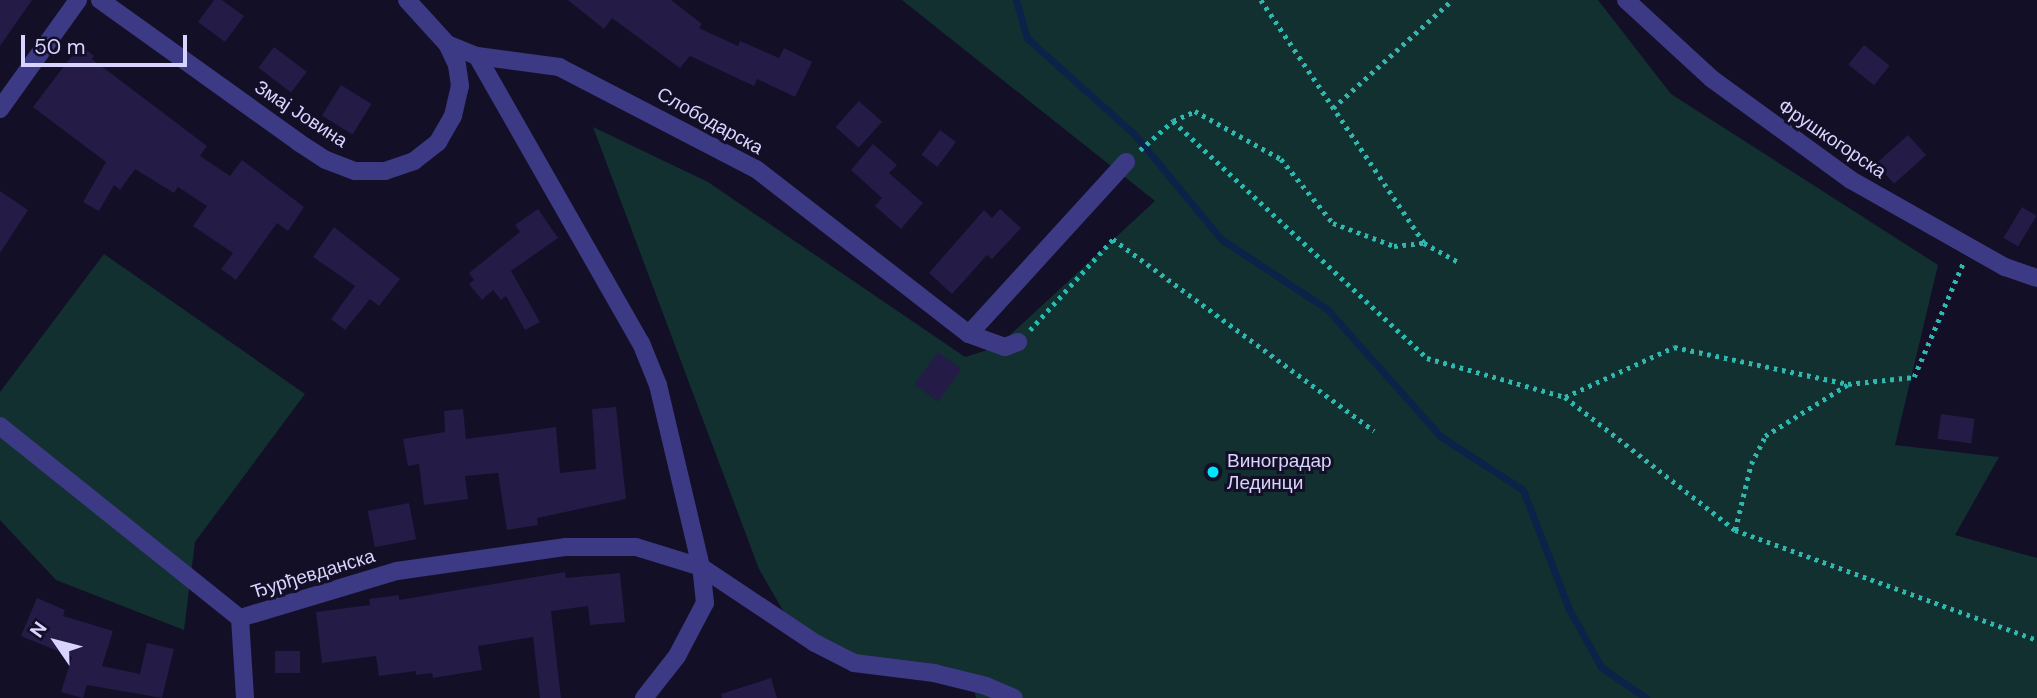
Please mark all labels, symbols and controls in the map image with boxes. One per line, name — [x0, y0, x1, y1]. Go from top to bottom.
scale bar — [24, 21, 191, 65]
text: 50 m — [34, 33, 85, 61]
street label: Змај Јовина — [250, 76, 352, 152]
street label: Слободарска — [653, 83, 767, 159]
street label: Фрушкогорска — [1774, 95, 1890, 183]
place label: Виноградар Лединци — [1227, 450, 1332, 494]
marker: Виноградар Лединци — [1205, 464, 1221, 480]
street label: Ђурђевданска — [248, 544, 378, 604]
north arrow — [21, 607, 91, 677]
text: N — [24, 617, 53, 643]

